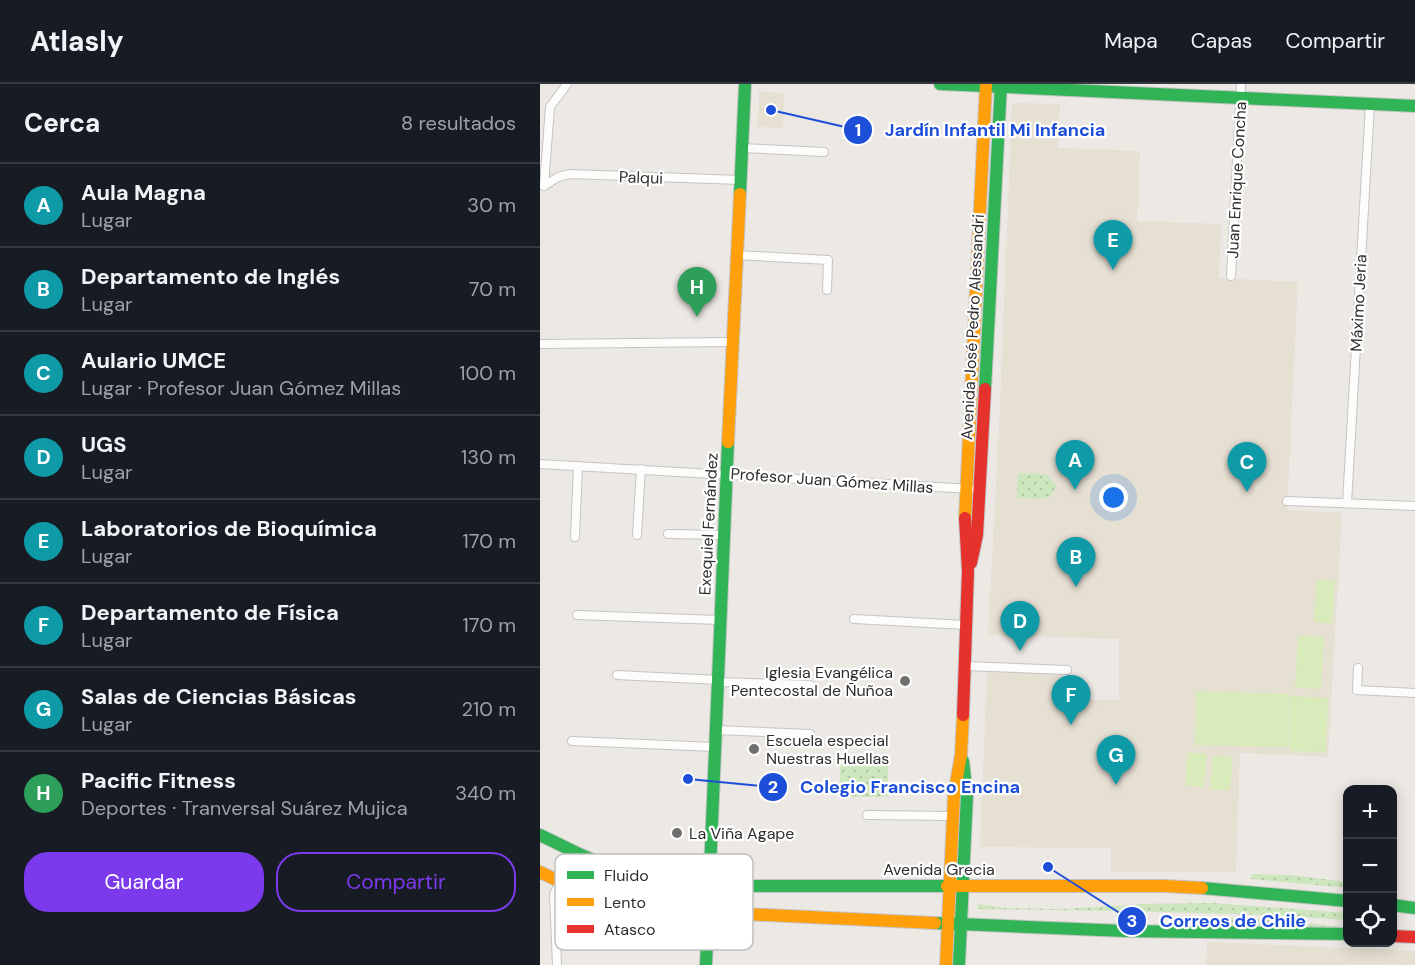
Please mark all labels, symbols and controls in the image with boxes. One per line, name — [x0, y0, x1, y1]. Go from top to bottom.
text: Atlasly — [30, 23, 124, 60]
text: Mapa — [1104, 27, 1158, 55]
text: Capas — [1191, 27, 1252, 55]
text: Compartir — [1285, 27, 1385, 55]
street label: Juan Enrique Concha — [1222, 101, 1251, 259]
text: Cerca — [24, 106, 100, 140]
text: 8 resultados — [401, 110, 516, 136]
callout: Jardín Infantil Mi Infancia — [843, 112, 1117, 148]
text: 1 — [855, 118, 861, 142]
text: Jardín Infantil Mi Infancia — [885, 118, 1105, 142]
street label: Palqui — [619, 166, 663, 189]
text: Aula Magna — [81, 178, 206, 207]
text: A — [36, 192, 51, 218]
text: 30 m — [467, 192, 516, 218]
text: Lugar — [81, 207, 132, 233]
street label: Avenida José Pedro Alessandri — [956, 214, 989, 440]
pin: E — [1094, 220, 1132, 270]
street label: Máximo Jeria — [1345, 254, 1372, 352]
text: Departamento de Inglés — [81, 262, 340, 291]
pin: H — [678, 268, 716, 317]
text: B — [37, 276, 50, 302]
text: 70 m — [469, 276, 516, 302]
text: Lugar — [81, 291, 132, 317]
text: Aulario UMCE — [81, 346, 226, 375]
text: C — [36, 360, 51, 386]
text: 100 m — [459, 360, 516, 386]
text: Lugar · Profesor Juan Gómez Millas — [81, 375, 401, 401]
text: UGS — [81, 430, 126, 459]
pin: A — [1056, 440, 1094, 490]
pin: C — [1228, 442, 1266, 492]
text: D — [36, 444, 51, 470]
text: 130 m — [461, 444, 516, 470]
street label: Exequiel Fernández — [694, 452, 723, 596]
text: Lugar — [81, 459, 132, 485]
street label: Profesor Juan Gómez Millas — [730, 463, 934, 498]
your location — [1099, 483, 1128, 512]
text: Laboratorios de Bioquímica — [81, 514, 377, 543]
text: E — [38, 528, 49, 554]
text: 170 m — [463, 528, 516, 554]
pin: B — [1056, 538, 1096, 587]
text: Lugar — [81, 543, 132, 569]
text: Departamento de Física — [81, 598, 339, 627]
pin: D — [1000, 602, 1040, 651]
text: F — [38, 612, 49, 638]
text: 170 m — [463, 612, 516, 638]
text: Lugar — [81, 627, 132, 653]
place label: Iglesia Evangélica Pentecostal de Ñuñoa — [731, 662, 893, 701]
marker: Iglesia Evangélica Pentecostal de Ñuñoa — [898, 674, 912, 688]
pin: F — [1052, 676, 1090, 725]
text: Salas de Ciencias Básicas — [81, 682, 357, 711]
text: G — [36, 696, 51, 722]
text: 210 m — [461, 696, 516, 722]
text: Lugar — [81, 711, 132, 737]
place label: Escuela especial Nuestras Huellas — [766, 730, 889, 769]
pin: G — [1096, 736, 1136, 785]
marker: Escuela especial Nuestras Huellas — [747, 742, 761, 756]
text: Pacific Fitness — [81, 766, 236, 795]
callout: Colegio Francisco Encina — [758, 769, 1032, 805]
text: 2 — [768, 775, 778, 799]
text: Colegio Francisco Encina — [800, 775, 1020, 799]
text: H — [36, 780, 51, 806]
text: 340 m — [455, 780, 516, 806]
map controls — [1343, 785, 1397, 947]
button: + — [1343, 785, 1397, 839]
text: Deportes · Tranversal Suárez Mujica — [81, 795, 408, 821]
place label: La Viña Agape — [689, 823, 794, 844]
marker: La Viña Agape — [670, 826, 684, 840]
button: − — [1343, 839, 1397, 893]
button: Guardar — [24, 852, 264, 912]
button: Compartir — [276, 852, 516, 912]
legend — [555, 854, 753, 950]
street label: Avenida Grecia — [883, 859, 995, 880]
text: Fluido — [604, 865, 649, 886]
text: Lento — [604, 892, 646, 913]
button: locate — [1343, 893, 1397, 947]
callout: Correos de Chile — [1117, 903, 1318, 939]
text: 3 — [1127, 909, 1137, 933]
text: Correos de Chile — [1160, 909, 1306, 933]
text: Atasco — [604, 919, 656, 940]

